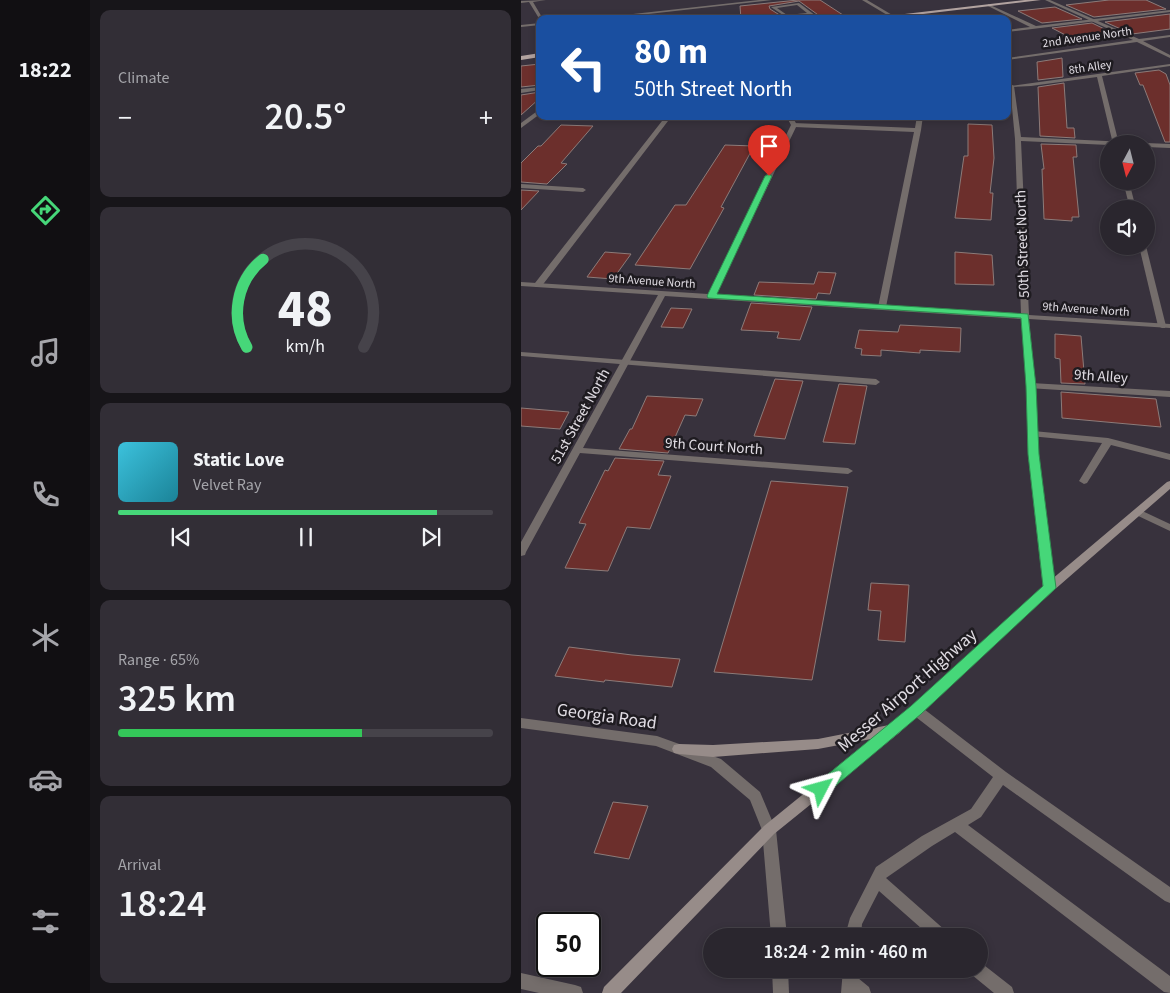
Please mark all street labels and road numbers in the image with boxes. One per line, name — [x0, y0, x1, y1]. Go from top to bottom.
street label: 2nd Avenue North — [1041, 23, 1133, 52]
street label: 8th Alley — [1067, 56, 1113, 79]
street label: 50th Street North — [1010, 190, 1035, 298]
street label: 9th Avenue North — [608, 270, 696, 293]
street label: 9th Avenue North — [1042, 298, 1130, 321]
street label: 9th Alley — [1073, 364, 1129, 389]
street label: 51st Street North — [546, 365, 615, 468]
street label: 9th Court North — [664, 433, 764, 460]
street label: Messer Airport Highway — [832, 622, 983, 758]
street label: Georgia Road — [555, 697, 659, 736]

